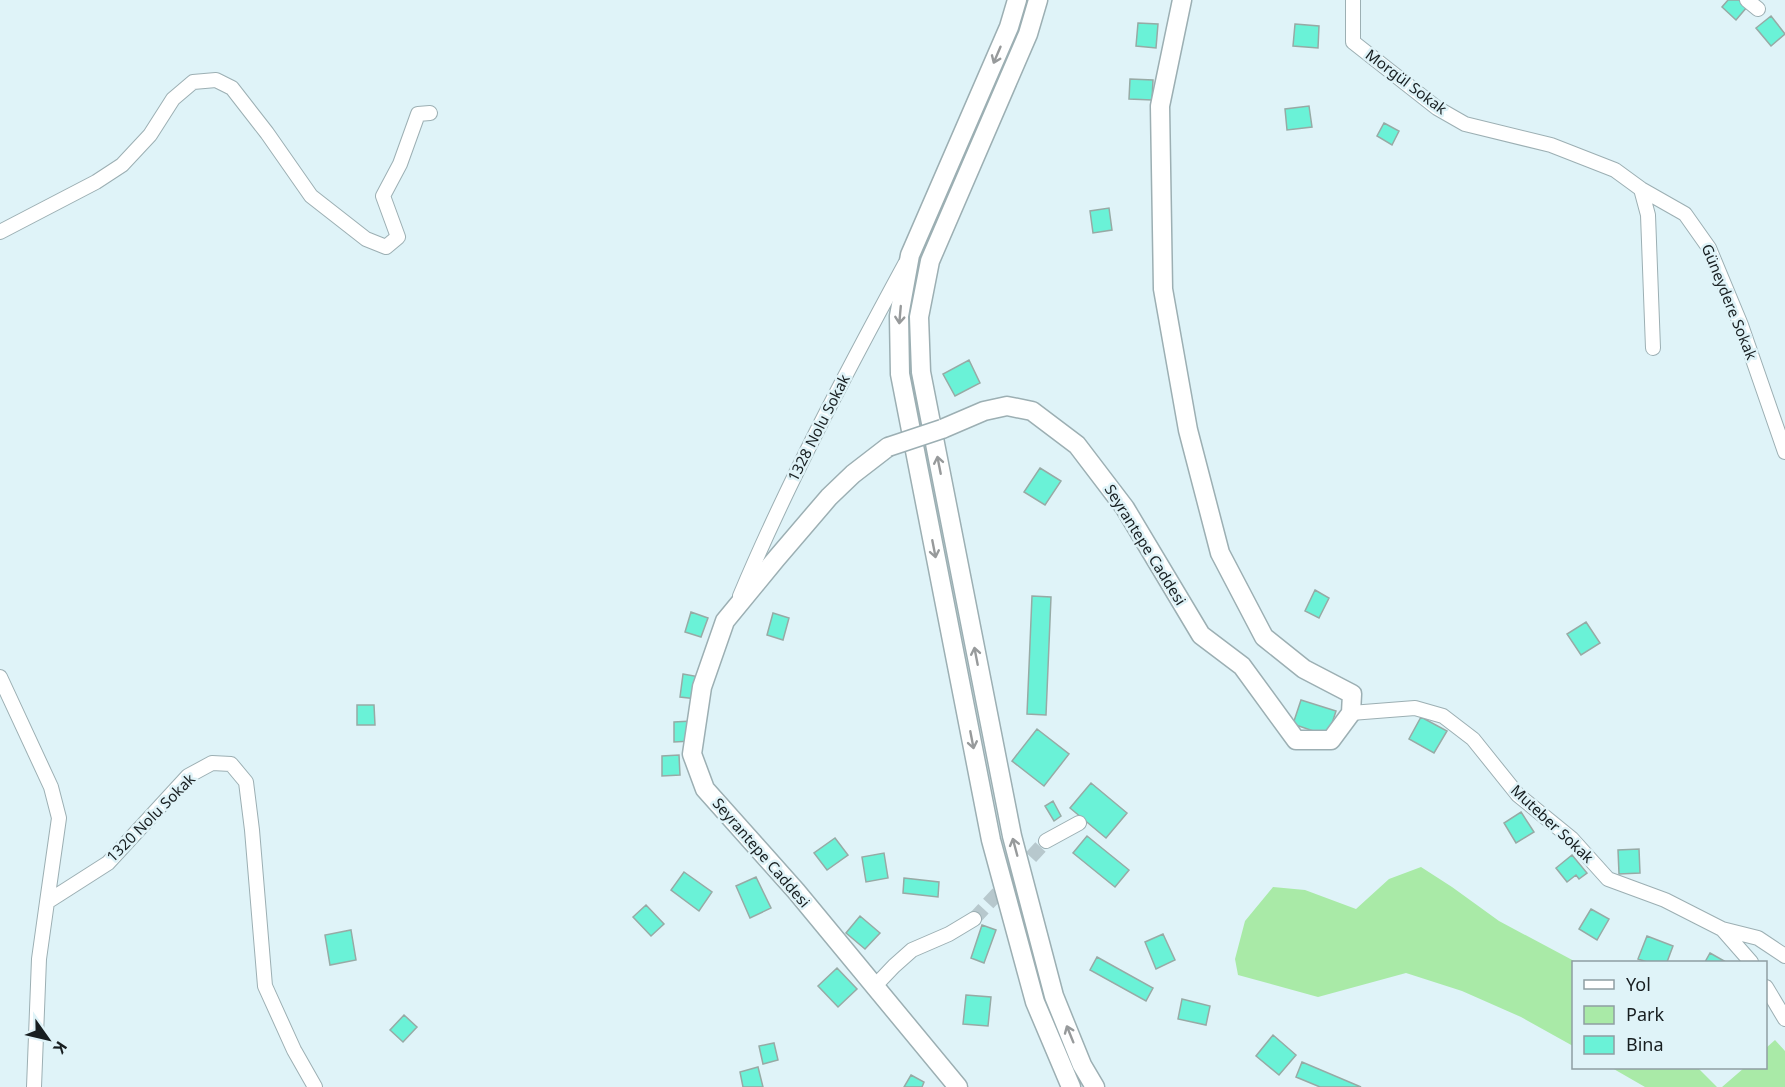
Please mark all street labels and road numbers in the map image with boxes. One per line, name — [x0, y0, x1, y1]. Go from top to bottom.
street label: Morgül Sokak — [1362, 44, 1451, 118]
street label: Güneydere Sokak — [1698, 241, 1762, 362]
street label: 1328 Nolu Sokak — [783, 371, 854, 484]
street label: Seyrantepe Caddesi — [1101, 480, 1191, 609]
street label: 1320 Nolu Sokak — [102, 769, 199, 866]
street label: Muteber Sokak — [1507, 780, 1598, 867]
street label: Seyrantepe Caddesi — [709, 793, 815, 911]

